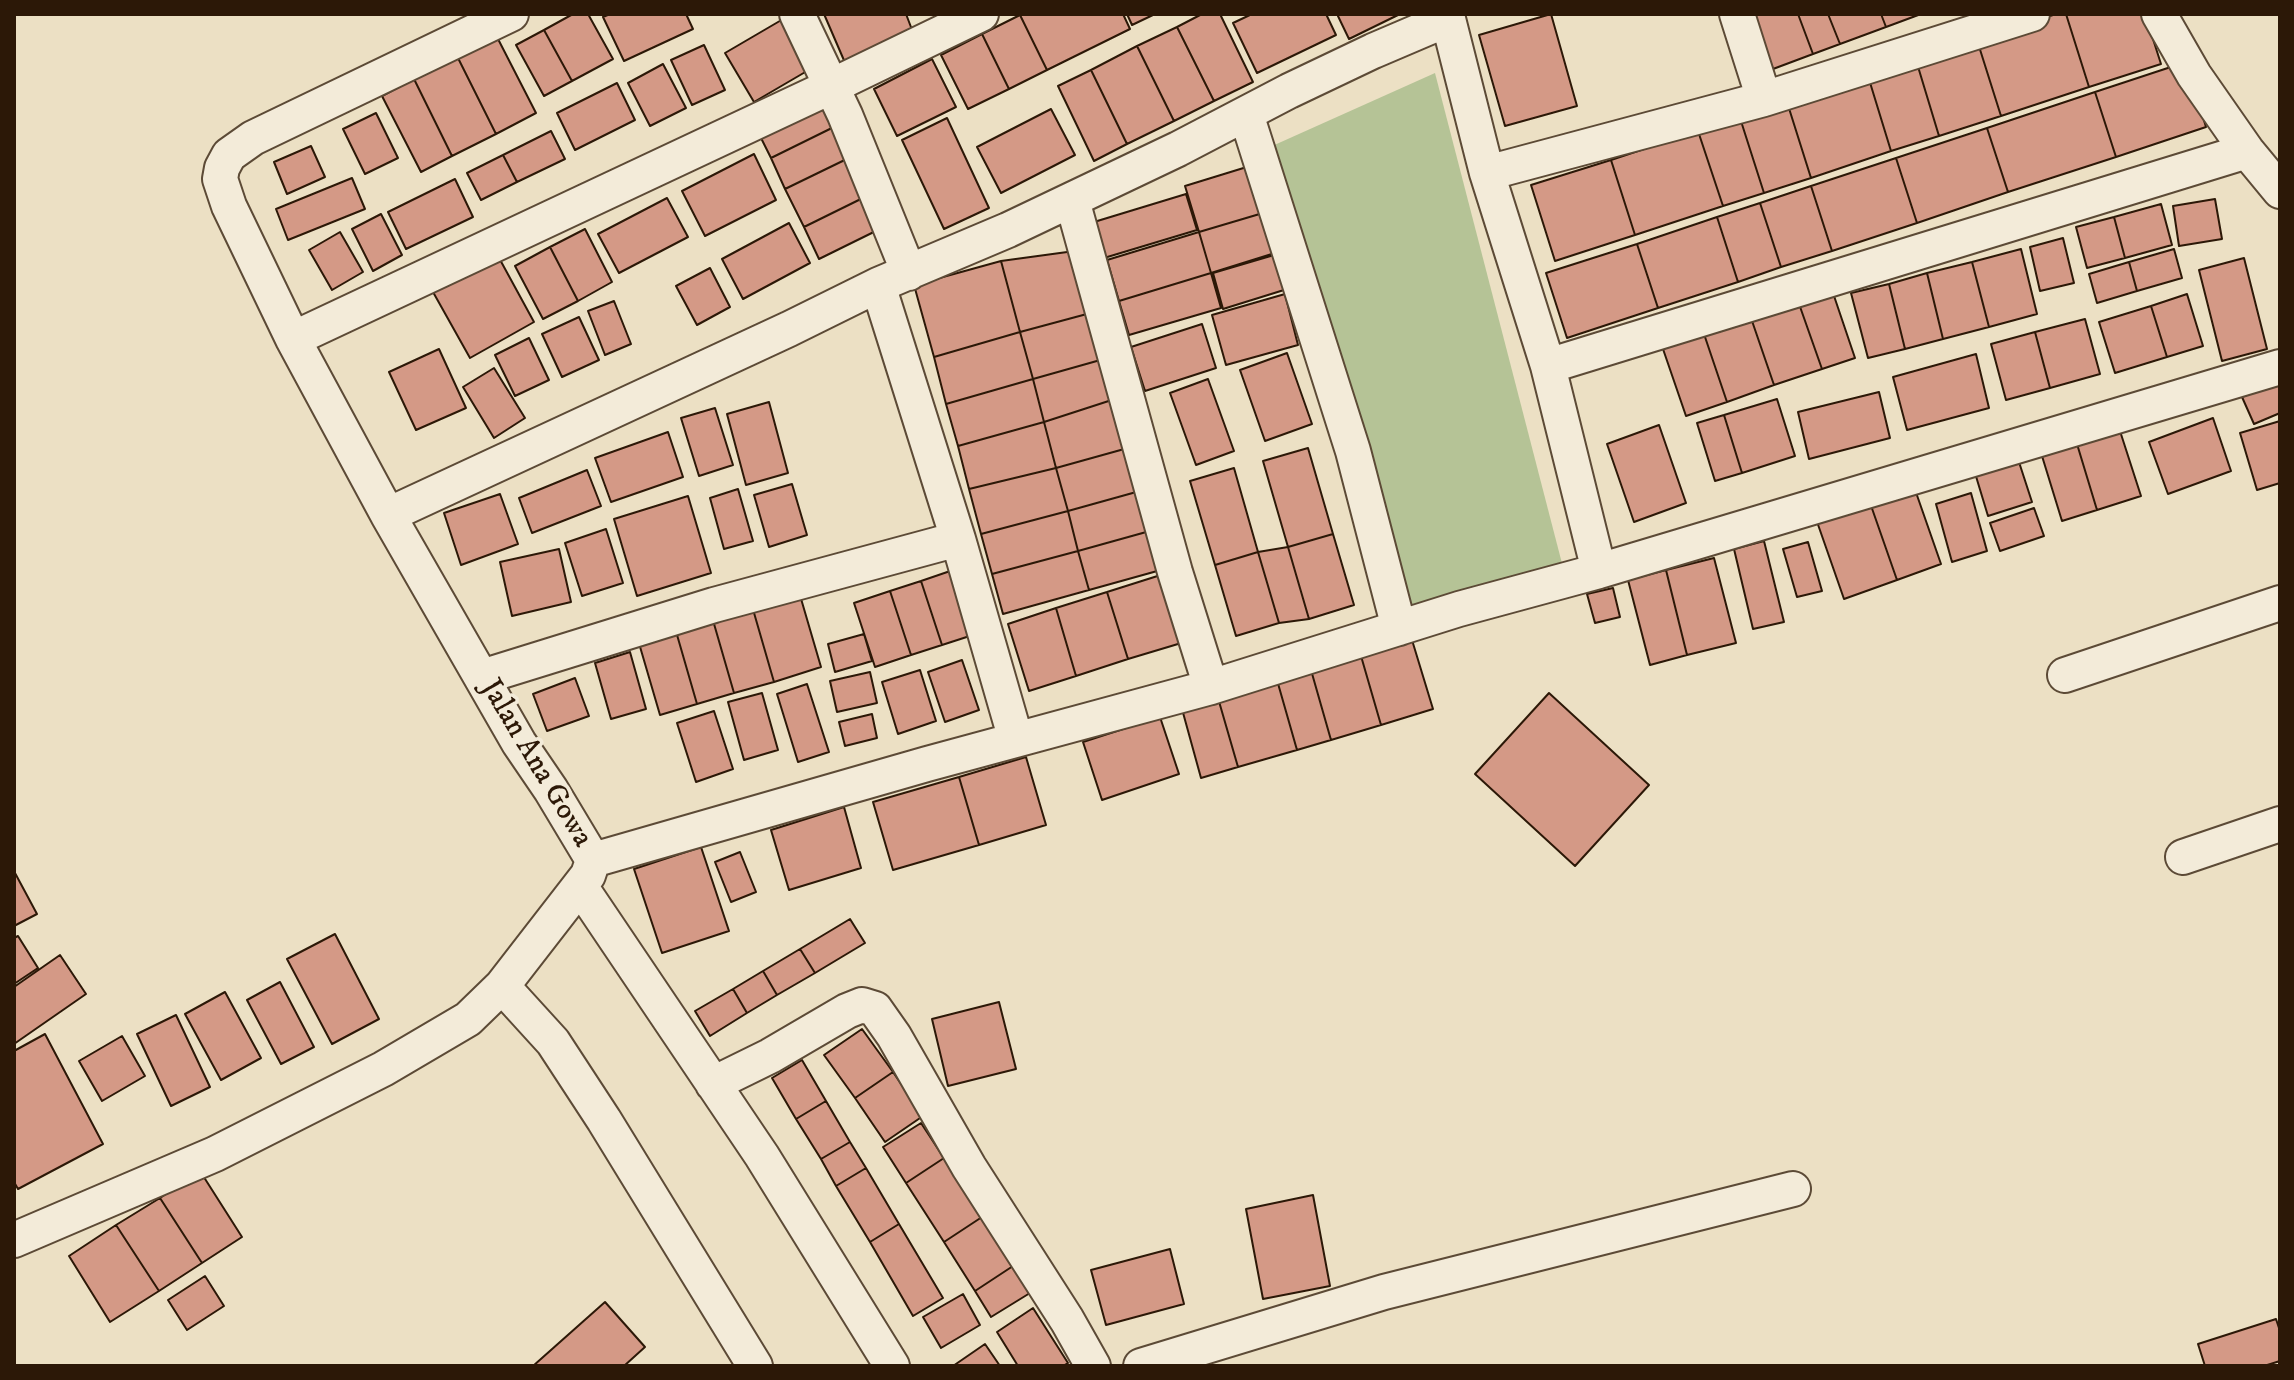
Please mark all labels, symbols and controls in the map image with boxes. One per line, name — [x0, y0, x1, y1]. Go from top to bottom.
street label: Jalan Ana Gowa — [471, 674, 599, 854]

